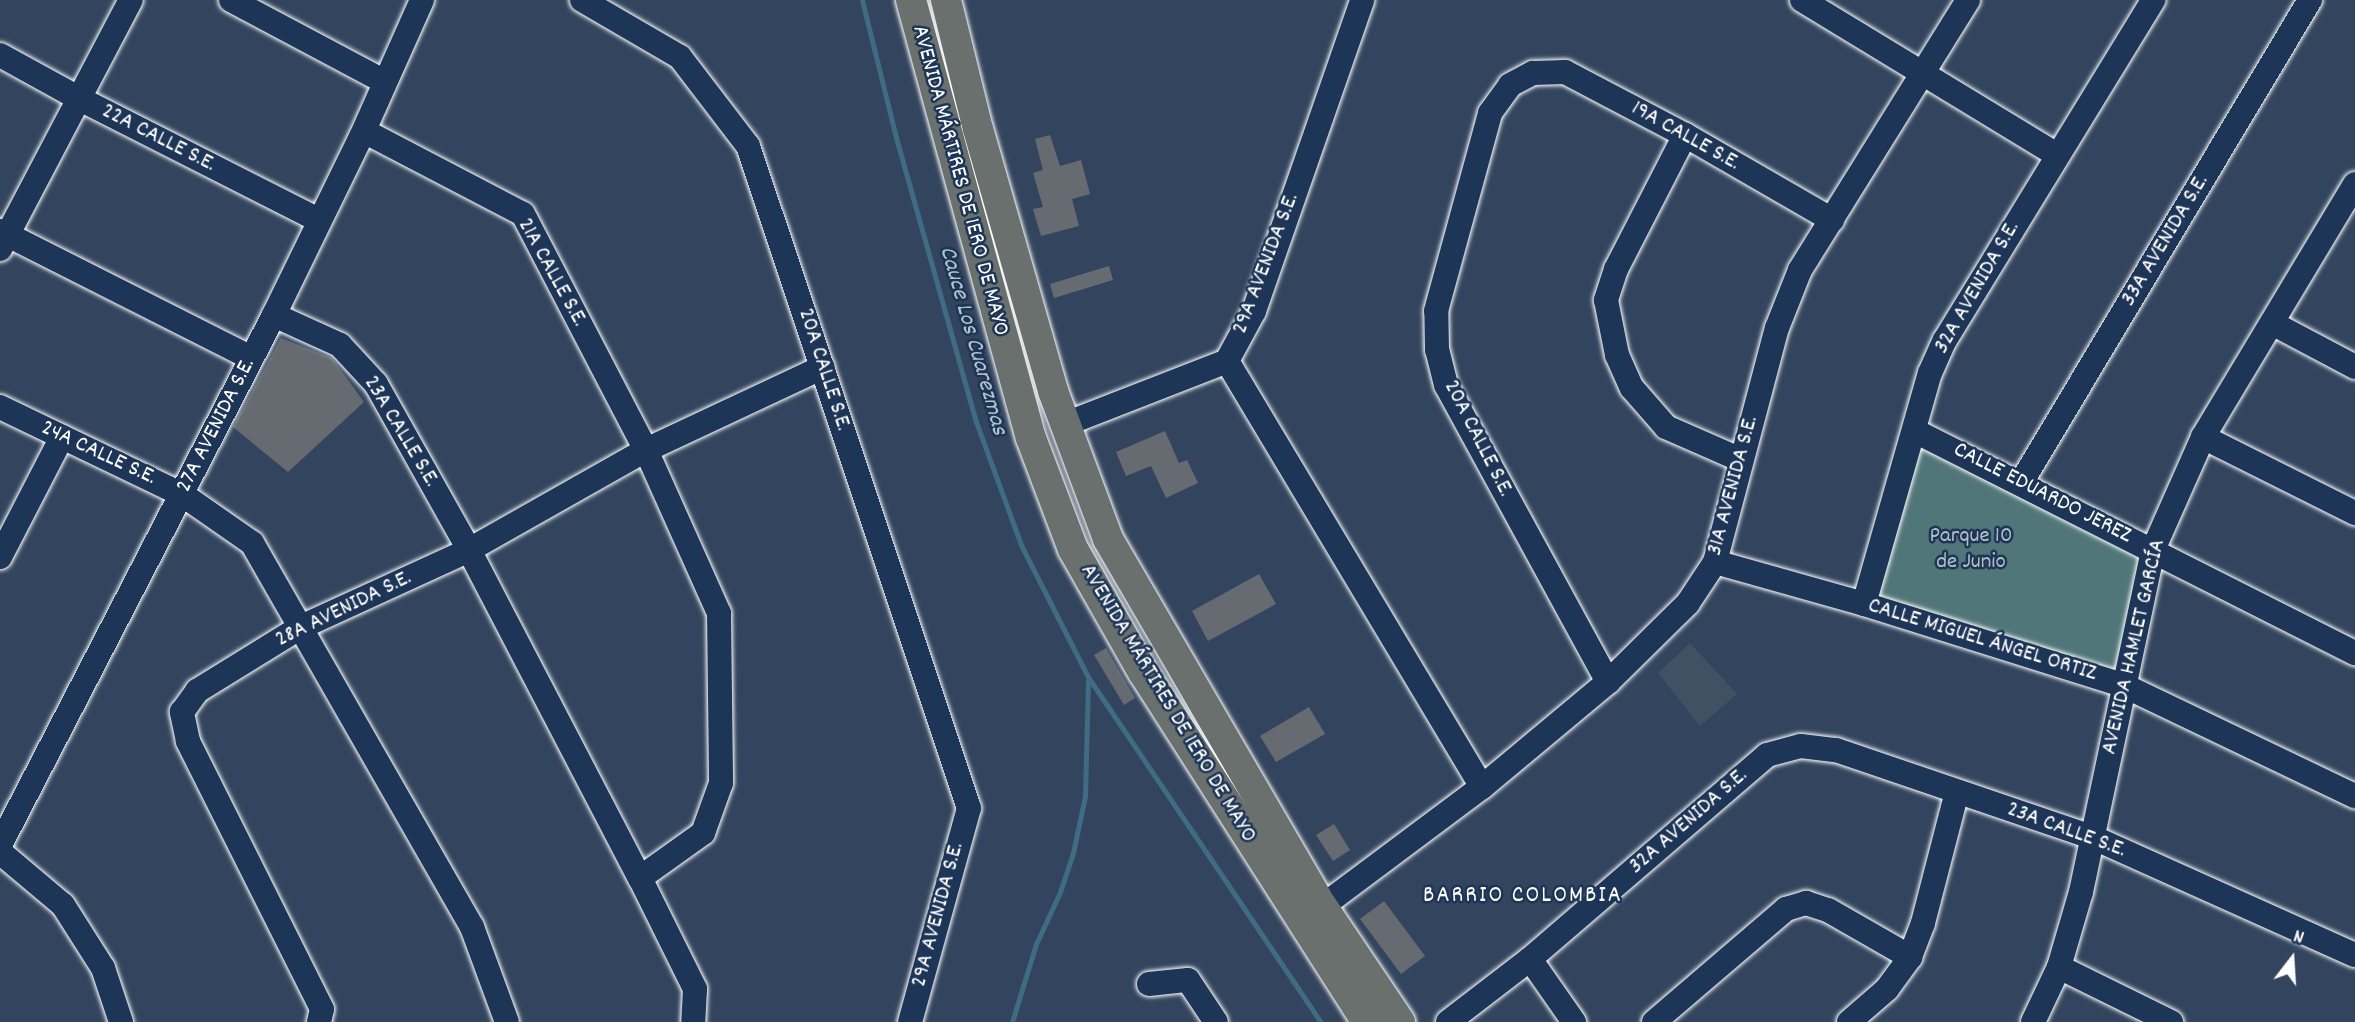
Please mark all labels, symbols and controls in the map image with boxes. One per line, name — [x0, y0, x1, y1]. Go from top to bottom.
street label: AVENIDA MÁRTIRES DE 1ERO DE MAYO — [904, 23, 1014, 339]
street label: 19A CALLE S.E. — [1626, 96, 1744, 178]
street label: 22A CALLE S.E. — [96, 98, 220, 180]
street label: 33A AVENIDA S.E. — [2116, 170, 2216, 312]
street label: 29A AVENIDA S.E. — [1227, 190, 1307, 338]
street label: 21A CALLE S.E. — [510, 214, 592, 332]
street label: 32A AVENIDA S.E. — [1929, 217, 2027, 359]
water label: Cauce Los Cuarezmas — [931, 243, 1013, 439]
street label: 20A CALLE S.E. — [790, 305, 856, 435]
street label: 27A AVENIDA S.E. — [171, 354, 263, 498]
street label: 23A CALLE S.E. — [356, 371, 444, 493]
street label: 20A CALLE S.E. — [1436, 376, 1518, 502]
street label: 31A AVENIDA S.E. — [1702, 413, 1766, 559]
street label: 24A CALLE S.E. — [36, 415, 160, 493]
street label: CALLE EDUARDO JEREZ — [1948, 437, 2136, 551]
park label: Parque 10 de Junio — [1930, 523, 2012, 577]
street label: AVENIDA HAMLET GARCÍA — [2097, 537, 2173, 757]
street label: AVENIDA MÁRTIRES DE 1ERO DE MAYO — [1073, 560, 1261, 848]
street label: 28A AVENIDA S.E. — [272, 565, 416, 655]
street label: CALLE MIGUEL ÁNGEL ORTIZ — [1864, 593, 2100, 689]
street label: 32A AVENIDA S.E. — [1624, 763, 1754, 881]
street label: 23A CALLE S.E. — [2003, 797, 2129, 865]
street label: 29A AVENIDA S.E. — [906, 840, 972, 990]
district label: BARRIO COLOMBIA — [1425, 883, 1621, 911]
north arrow — [2257, 924, 2327, 994]
text: N — [2290, 924, 2307, 953]

